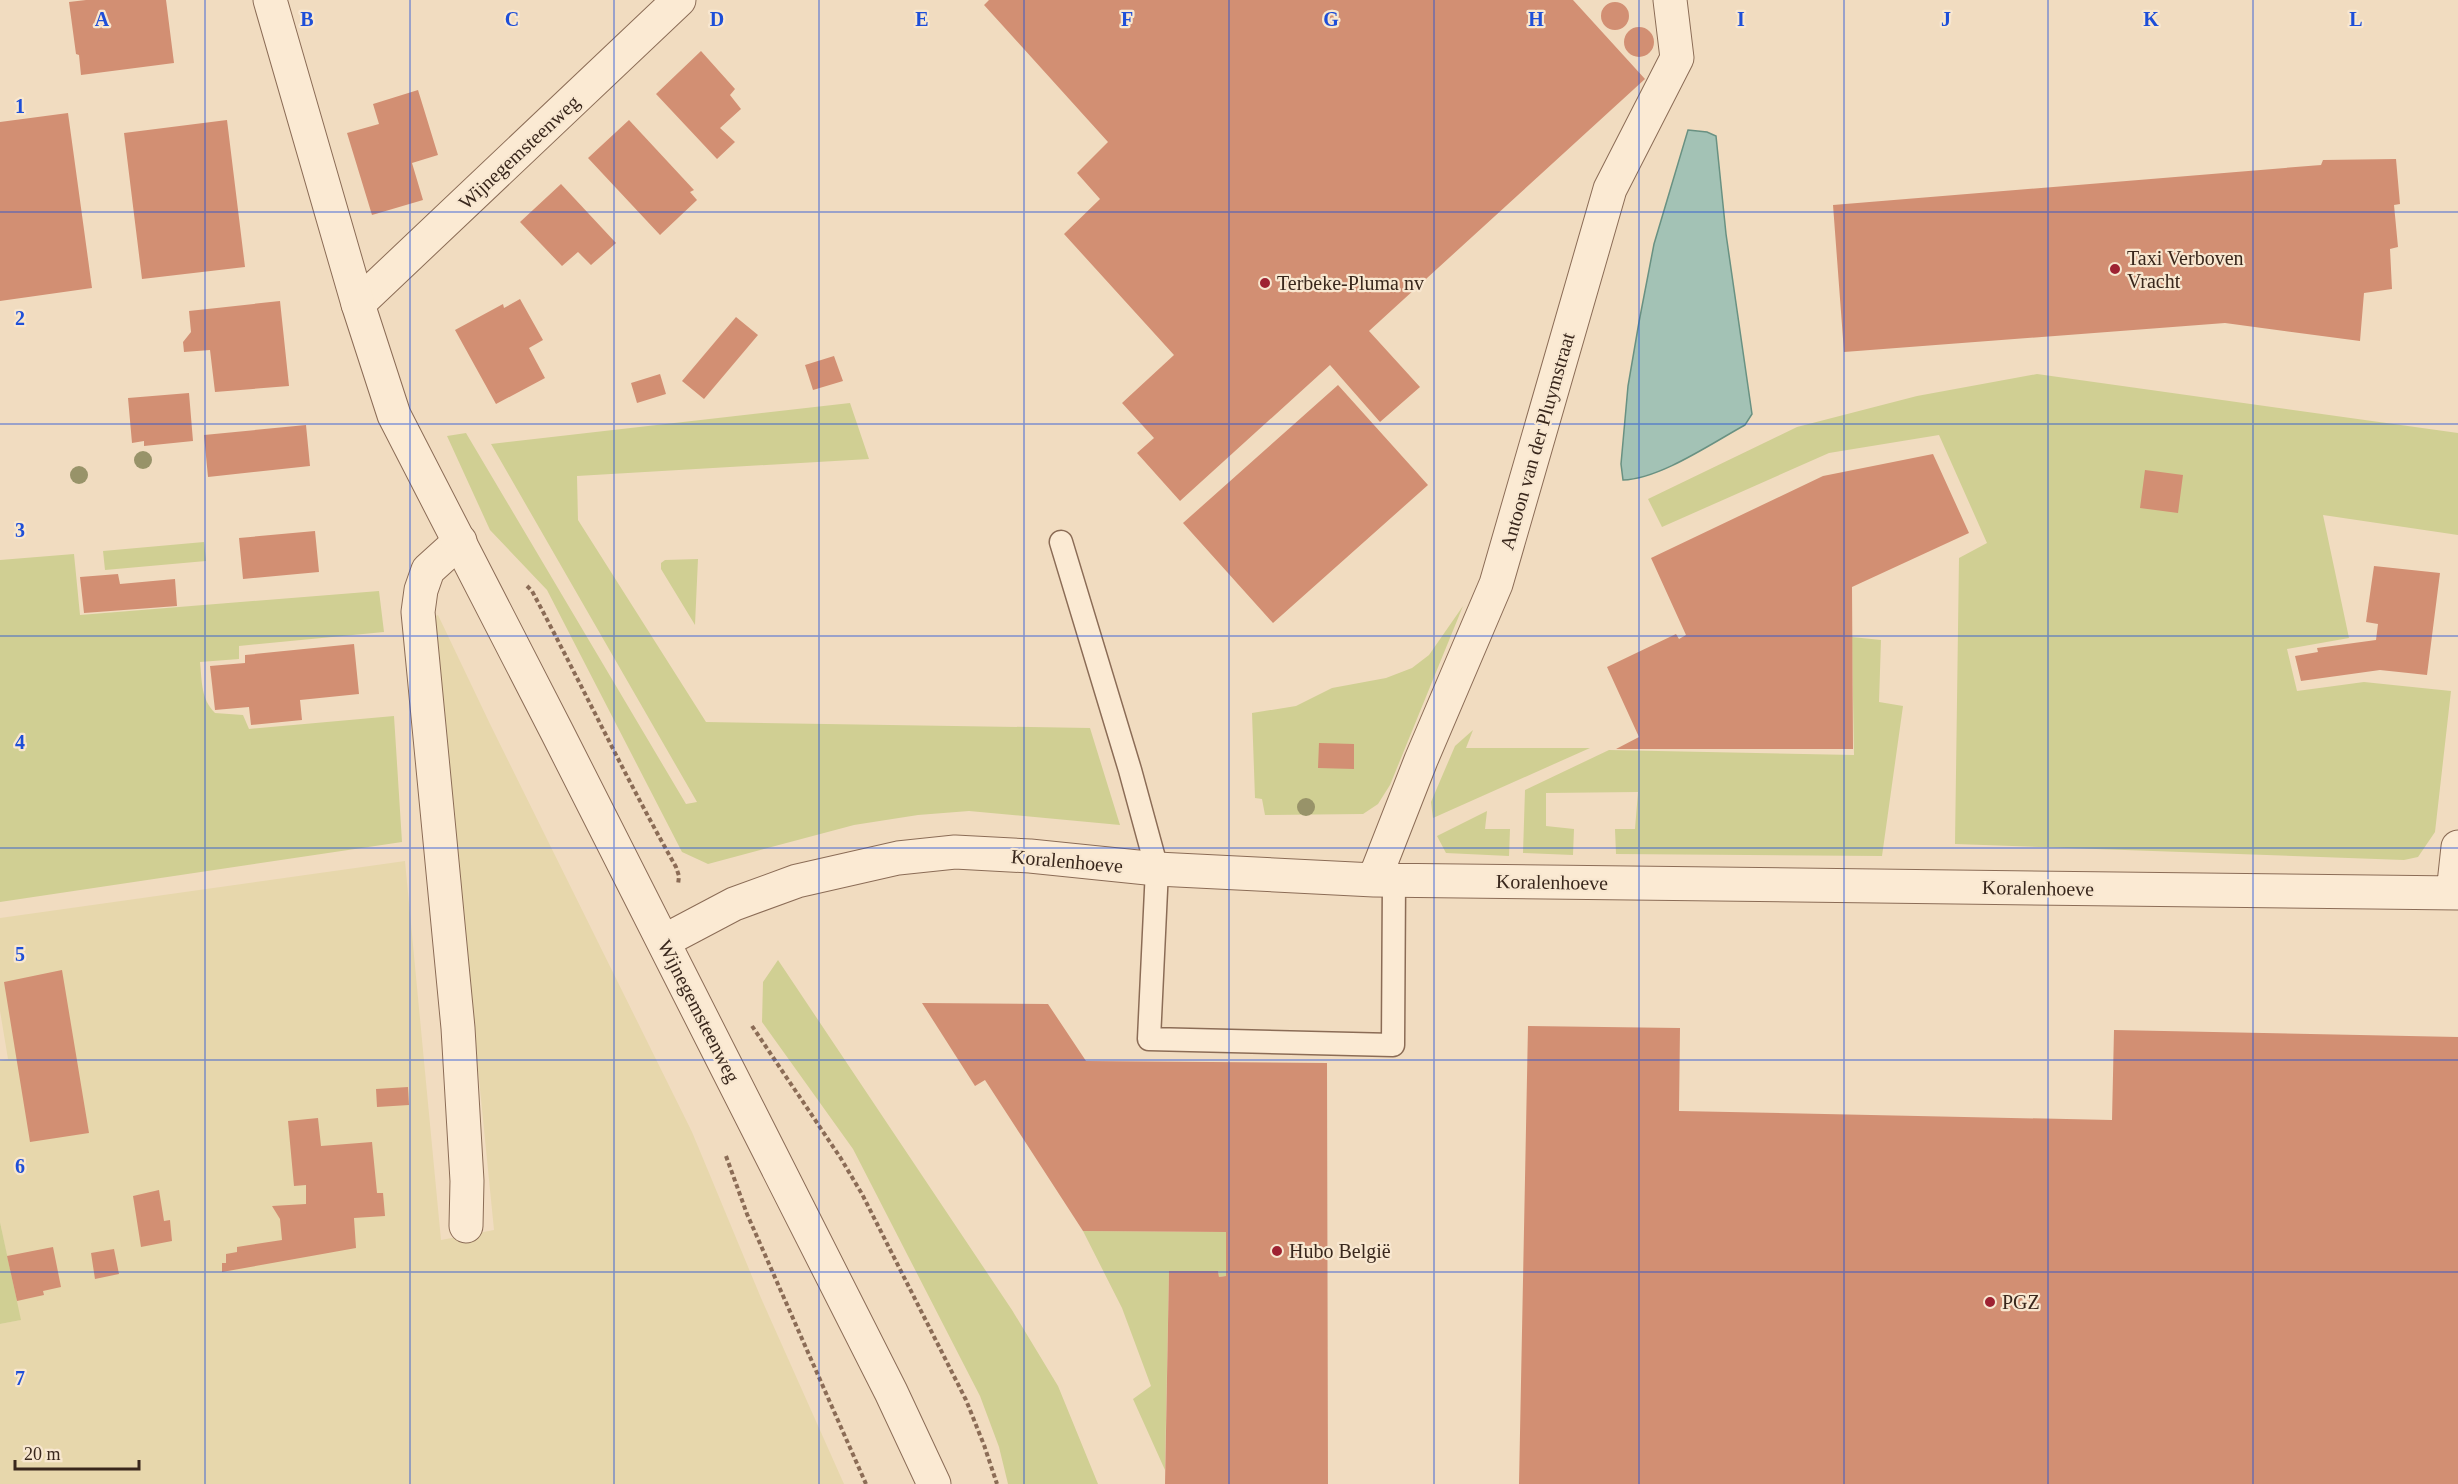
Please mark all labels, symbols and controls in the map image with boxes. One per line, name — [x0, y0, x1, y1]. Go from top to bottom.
text: A — [95, 8, 110, 30]
text: B — [300, 8, 314, 30]
text: C — [505, 8, 519, 30]
text: D — [710, 8, 724, 30]
text: E — [915, 8, 929, 30]
text: F — [1121, 8, 1133, 30]
text: G — [1323, 8, 1339, 30]
text: H — [1528, 8, 1544, 30]
text: I — [1737, 8, 1745, 30]
text: J — [1941, 8, 1951, 30]
text: K — [2143, 8, 2159, 30]
text: L — [2349, 8, 2363, 30]
street label: Wijnegemsteenweg — [454, 90, 585, 214]
text: 1 — [15, 95, 25, 117]
place label: Taxi Verboven Vracht — [2127, 247, 2244, 292]
marker: Taxi Verboven Vracht — [2108, 262, 2122, 276]
place label: Terbeke-Pluma nv — [1277, 272, 1424, 294]
marker: Terbeke-Pluma nv — [1258, 276, 1272, 290]
text: 2 — [15, 307, 25, 329]
street label: Antoon van der Pluymstraat — [1495, 329, 1580, 552]
text: 3 — [15, 519, 25, 541]
text: 4 — [15, 731, 25, 753]
street label: Koralenhoeve — [1010, 845, 1124, 877]
street label: Koralenhoeve — [1496, 870, 1608, 894]
street label: Koralenhoeve — [1982, 876, 2094, 900]
street label: Wijnegemsteenweg — [653, 936, 744, 1086]
text: 5 — [15, 943, 25, 965]
text: 6 — [15, 1155, 25, 1177]
place label: Hubo België — [1289, 1240, 1391, 1263]
marker: Hubo België — [1270, 1244, 1284, 1258]
place label: PGZ — [2002, 1291, 2040, 1313]
marker: PGZ — [1983, 1295, 1997, 1309]
text: 7 — [15, 1367, 25, 1389]
scale bar — [15, 1433, 140, 1471]
text: 20 m — [24, 1444, 61, 1464]

